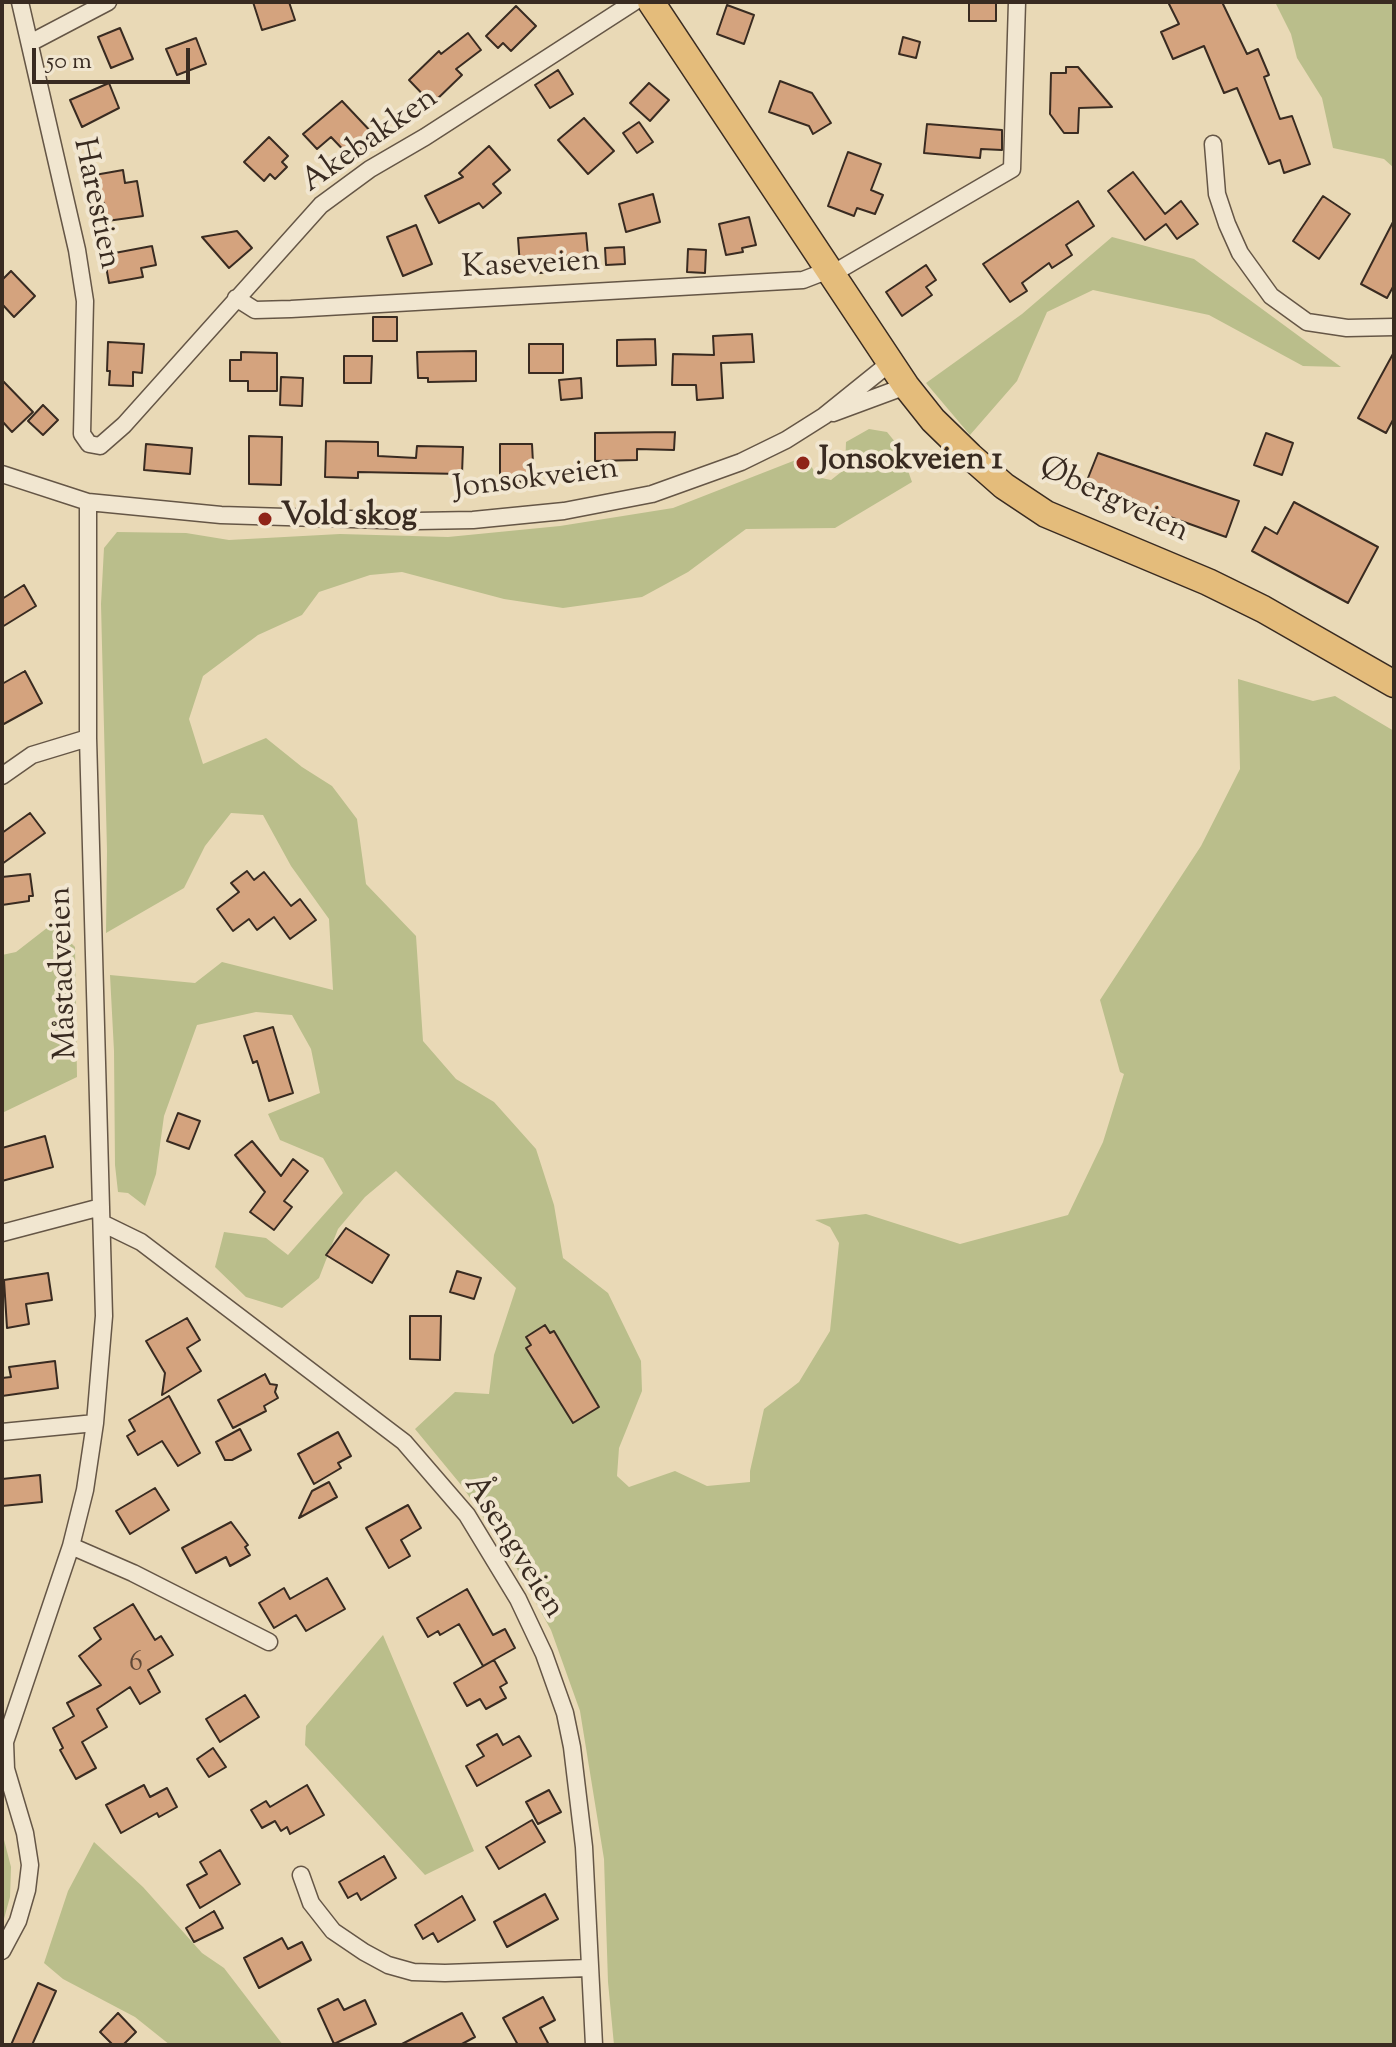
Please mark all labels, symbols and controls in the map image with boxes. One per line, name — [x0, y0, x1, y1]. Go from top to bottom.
scale bar — [36, 32, 194, 82]
text: 50 m — [46, 45, 92, 79]
street label: Akebakken — [295, 81, 447, 203]
street label: Harestien — [61, 135, 127, 273]
street label: Kaseveien — [461, 244, 601, 290]
place label: Jonsokveien 1 — [819, 444, 1003, 482]
street label: Øbergveien — [1032, 451, 1194, 553]
street label: Jonsokveien — [451, 452, 621, 510]
marker: Jonsokveien 1 — [794, 454, 812, 472]
place label: Vold skog — [281, 500, 417, 538]
marker: Vold skog — [256, 510, 274, 528]
street label: Måstadveien — [44, 886, 88, 1060]
street label: Åsengveien — [453, 1469, 571, 1627]
house number: 6 — [129, 1648, 143, 1682]

